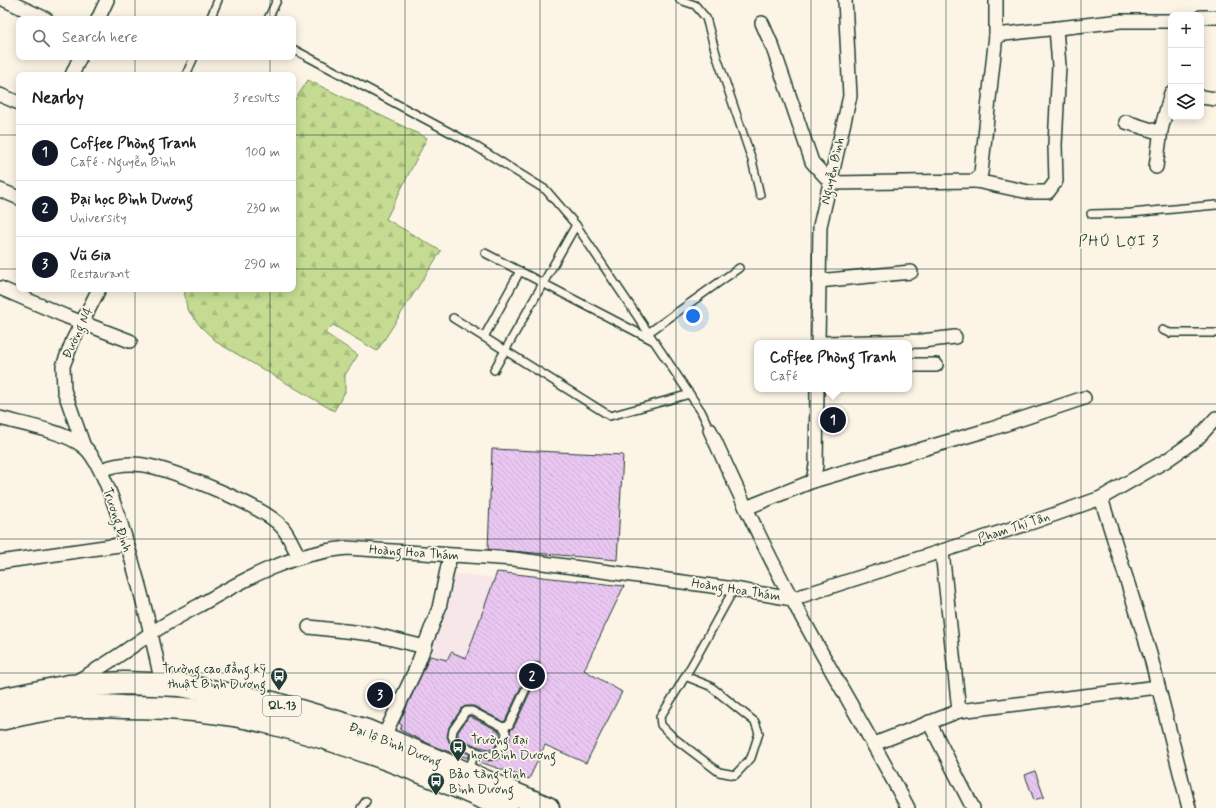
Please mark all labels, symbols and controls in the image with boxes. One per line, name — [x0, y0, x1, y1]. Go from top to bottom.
map controls — [1168, 12, 1204, 120]
button: + — [1168, 12, 1204, 48]
search box — [16, 16, 296, 60]
icon: search — [30, 27, 52, 49]
text: Search here — [62, 28, 138, 48]
button: − — [1168, 48, 1204, 84]
button: layers — [1168, 84, 1204, 120]
text: Nearby — [32, 87, 84, 109]
text: 3 results — [233, 90, 280, 107]
text: Coffee Phòng Tranh — [70, 134, 196, 154]
street label: Nguyễn Bình — [817, 136, 851, 207]
text: 1 — [42, 144, 48, 161]
text: 100 m — [245, 144, 280, 161]
text: Café · Nguyễn Bình — [70, 154, 176, 171]
text: Đại học Bình Dương — [70, 190, 193, 210]
text: 2 — [42, 200, 48, 217]
text: 230 m — [246, 200, 280, 217]
text: University — [70, 210, 126, 227]
district label: PHÚ LỢI 3 — [1079, 232, 1159, 252]
text: Vũ Gia — [70, 246, 111, 266]
text: 3 — [42, 256, 48, 273]
text: 290 m — [244, 256, 280, 273]
text: Restaurant — [70, 266, 130, 283]
street label: Đường N4 — [59, 304, 99, 362]
your location — [683, 306, 703, 326]
popup — [754, 340, 912, 392]
text: Coffee Phòng Tranh — [770, 348, 896, 368]
text: Café — [770, 368, 797, 385]
pin: 1 — [820, 405, 846, 435]
street label: Trương Định — [97, 486, 135, 555]
street label: Phạm Thị Tân — [976, 508, 1052, 548]
street label: Hoàng Hoa Thám — [368, 541, 460, 567]
street label: Hoàng Hoa Thám — [690, 575, 782, 607]
place label: Trường cao đẳng kỹ thuật Bình Dương — [162, 661, 266, 695]
pin: 2 — [519, 661, 545, 691]
bus stop icon: Trường cao đẳng kỹ thuật Bình Dương — [269, 666, 289, 691]
pin: 3 — [367, 680, 393, 710]
road number: QL.13 — [263, 696, 301, 716]
street label: Đại lộ Bình Dương — [345, 719, 444, 773]
place label: Trường đại học Bình Dương — [471, 732, 556, 766]
bus stop icon: Trường đại học Bình Dương — [448, 737, 468, 762]
place label: Bảo tàng tỉnh Bình Dương — [449, 766, 526, 800]
bus stop icon: Bảo tàng tỉnh Bình Dương — [426, 771, 446, 796]

